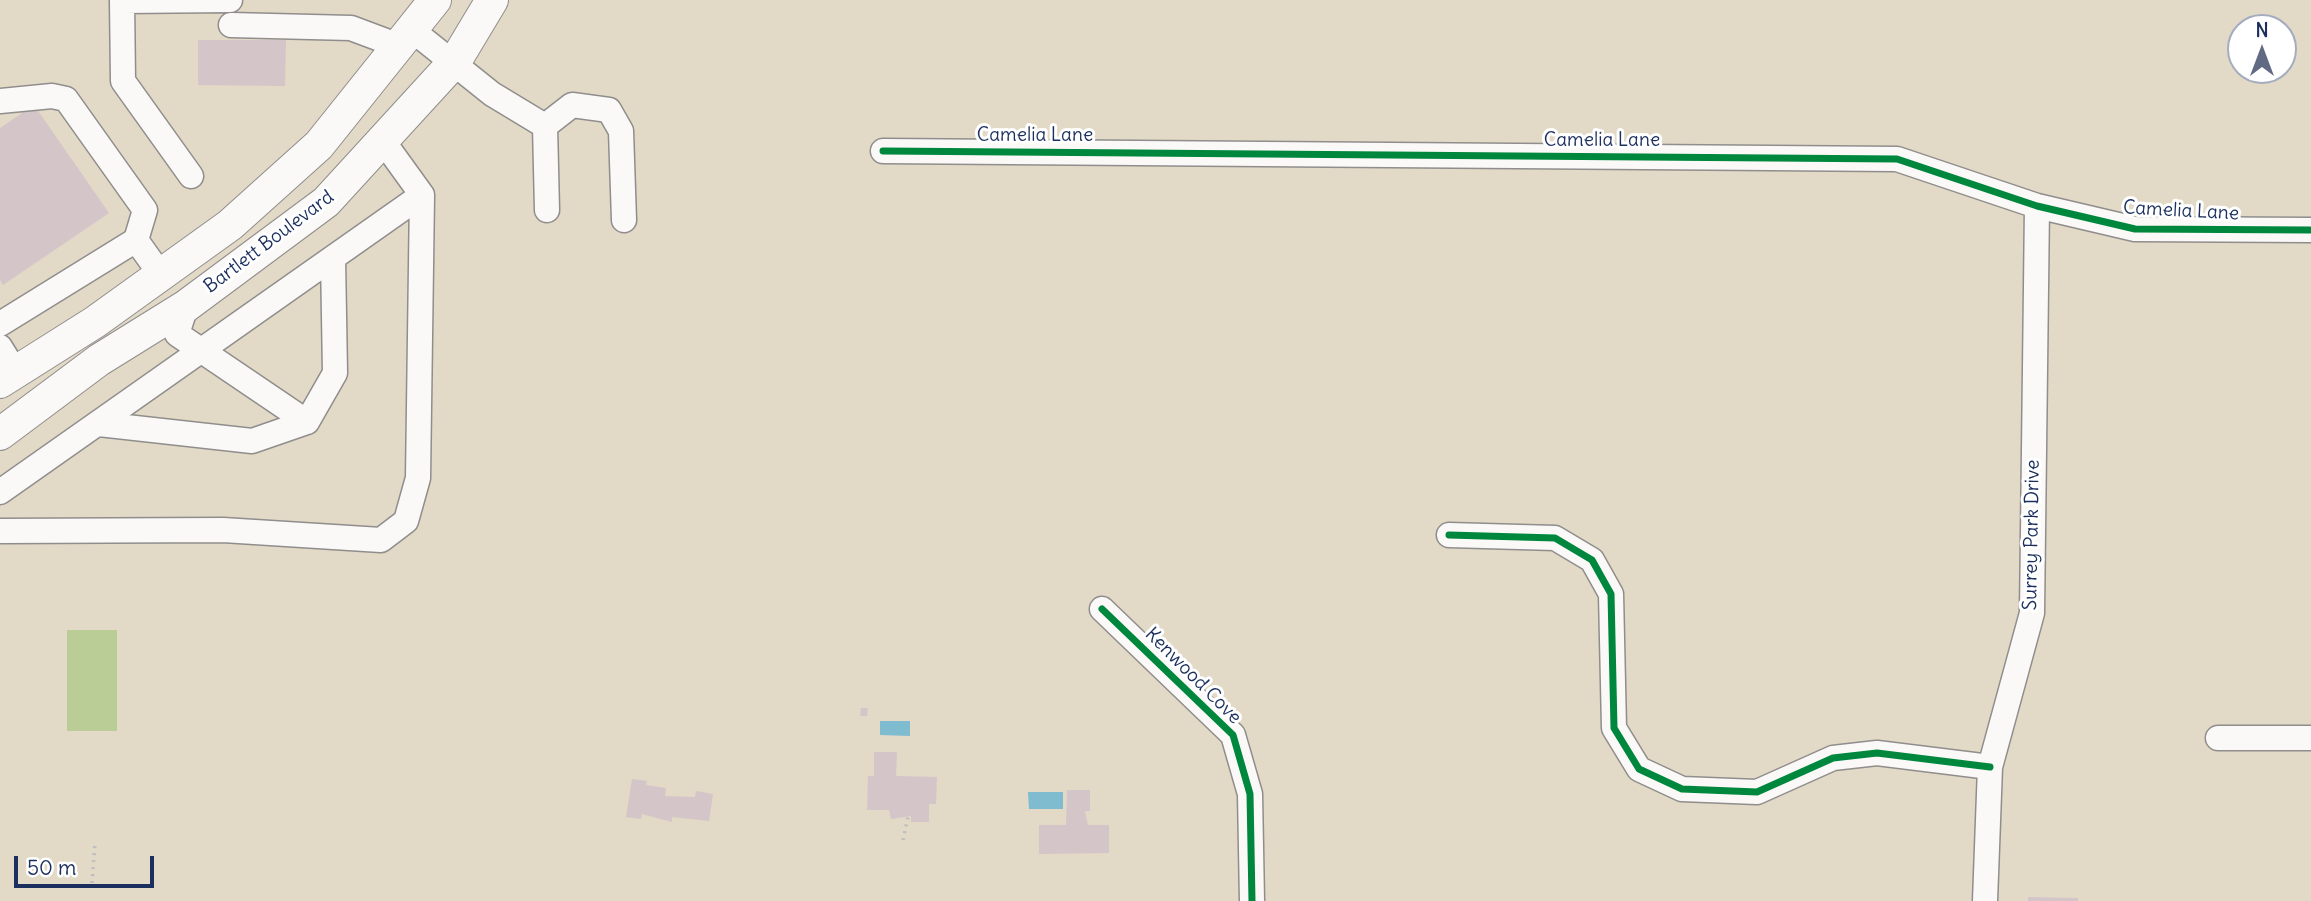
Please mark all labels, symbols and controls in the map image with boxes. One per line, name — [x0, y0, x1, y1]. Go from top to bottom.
north arrow — [2227, 14, 2297, 84]
text: N — [2255, 18, 2269, 42]
street label: Camelia Lane — [977, 125, 1093, 147]
street label: Camelia Lane — [1544, 130, 1660, 152]
street label: Bartlett Boulevard — [200, 186, 338, 298]
street label: Camelia Lane — [2122, 197, 2240, 225]
street label: Surrey Park Drive — [2019, 459, 2045, 611]
street label: Kenwood Cove — [1140, 623, 1246, 729]
scale bar — [18, 842, 158, 886]
text: 50 m — [27, 854, 76, 881]

